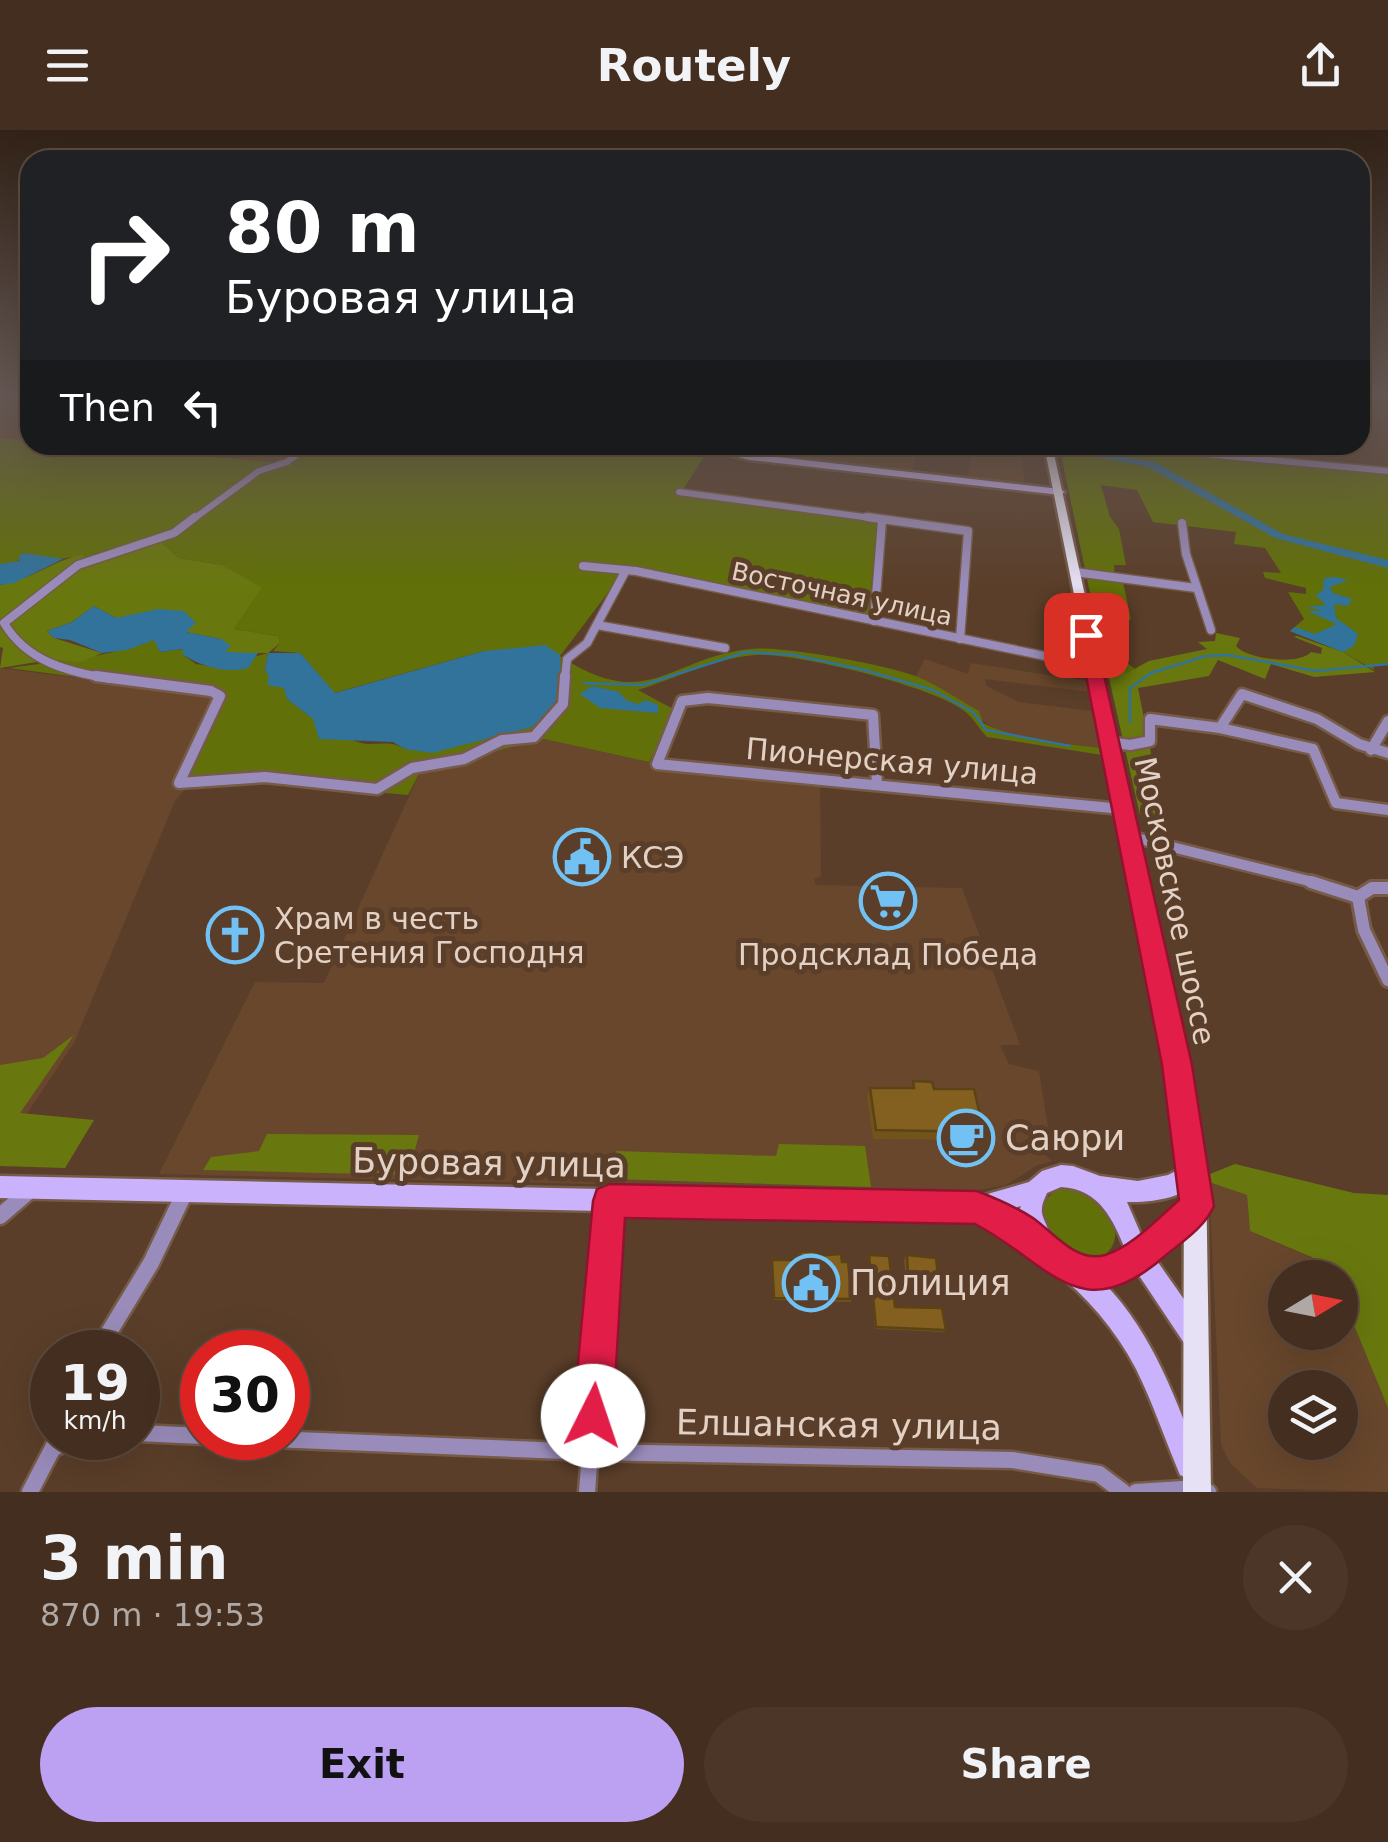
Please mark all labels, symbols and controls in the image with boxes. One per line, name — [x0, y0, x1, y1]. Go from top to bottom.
icon: menu — [40, 38, 95, 93]
icon: share — [1293, 38, 1348, 93]
text: Routely — [597, 39, 791, 92]
text: 80 m — [225, 187, 420, 269]
icon: right — [60, 190, 190, 320]
text: Буровая улица — [225, 271, 577, 324]
icon: left — [175, 380, 230, 435]
text: Then — [60, 386, 155, 430]
street label: Восточная улица — [729, 556, 955, 632]
pin — [1044, 593, 1129, 678]
icon: arrive — [1059, 608, 1114, 663]
street label: Пионерская улица — [744, 731, 1040, 791]
street label: Московское шоссе — [1127, 754, 1223, 1048]
public building icon: КСЭ — [552, 827, 612, 887]
place label: КСЭ — [621, 840, 684, 875]
supermarket icon: Продсклад Победа — [858, 871, 918, 931]
place label: Храм в честь Сретения Господня — [274, 901, 585, 970]
church icon: Храм в честь Сретения Господня — [205, 905, 265, 965]
place label: Продсклад Победа — [738, 937, 1038, 972]
cafe icon: Саюри — [936, 1108, 996, 1168]
place label: Саюри — [1005, 1118, 1125, 1158]
street label: Буровая улица — [352, 1141, 626, 1185]
public building icon: Полиция — [781, 1253, 841, 1313]
north arrow — [1268, 1260, 1358, 1350]
map controls — [1268, 1260, 1358, 1460]
place label: Полиция — [850, 1263, 1010, 1303]
speed limit sign: 30 — [180, 1330, 310, 1460]
text: 19 — [60, 1354, 130, 1412]
position arrow — [541, 1364, 645, 1468]
button: layers — [1268, 1370, 1358, 1460]
street label: Елшанская улица — [676, 1402, 1002, 1448]
text: km/h — [63, 1406, 127, 1435]
text: 3 min — [40, 1523, 228, 1593]
button: close — [1243, 1525, 1348, 1630]
text: 870 m · 19:53 — [40, 1596, 265, 1634]
button: Exit — [40, 1707, 684, 1822]
button: Share — [704, 1707, 1348, 1822]

